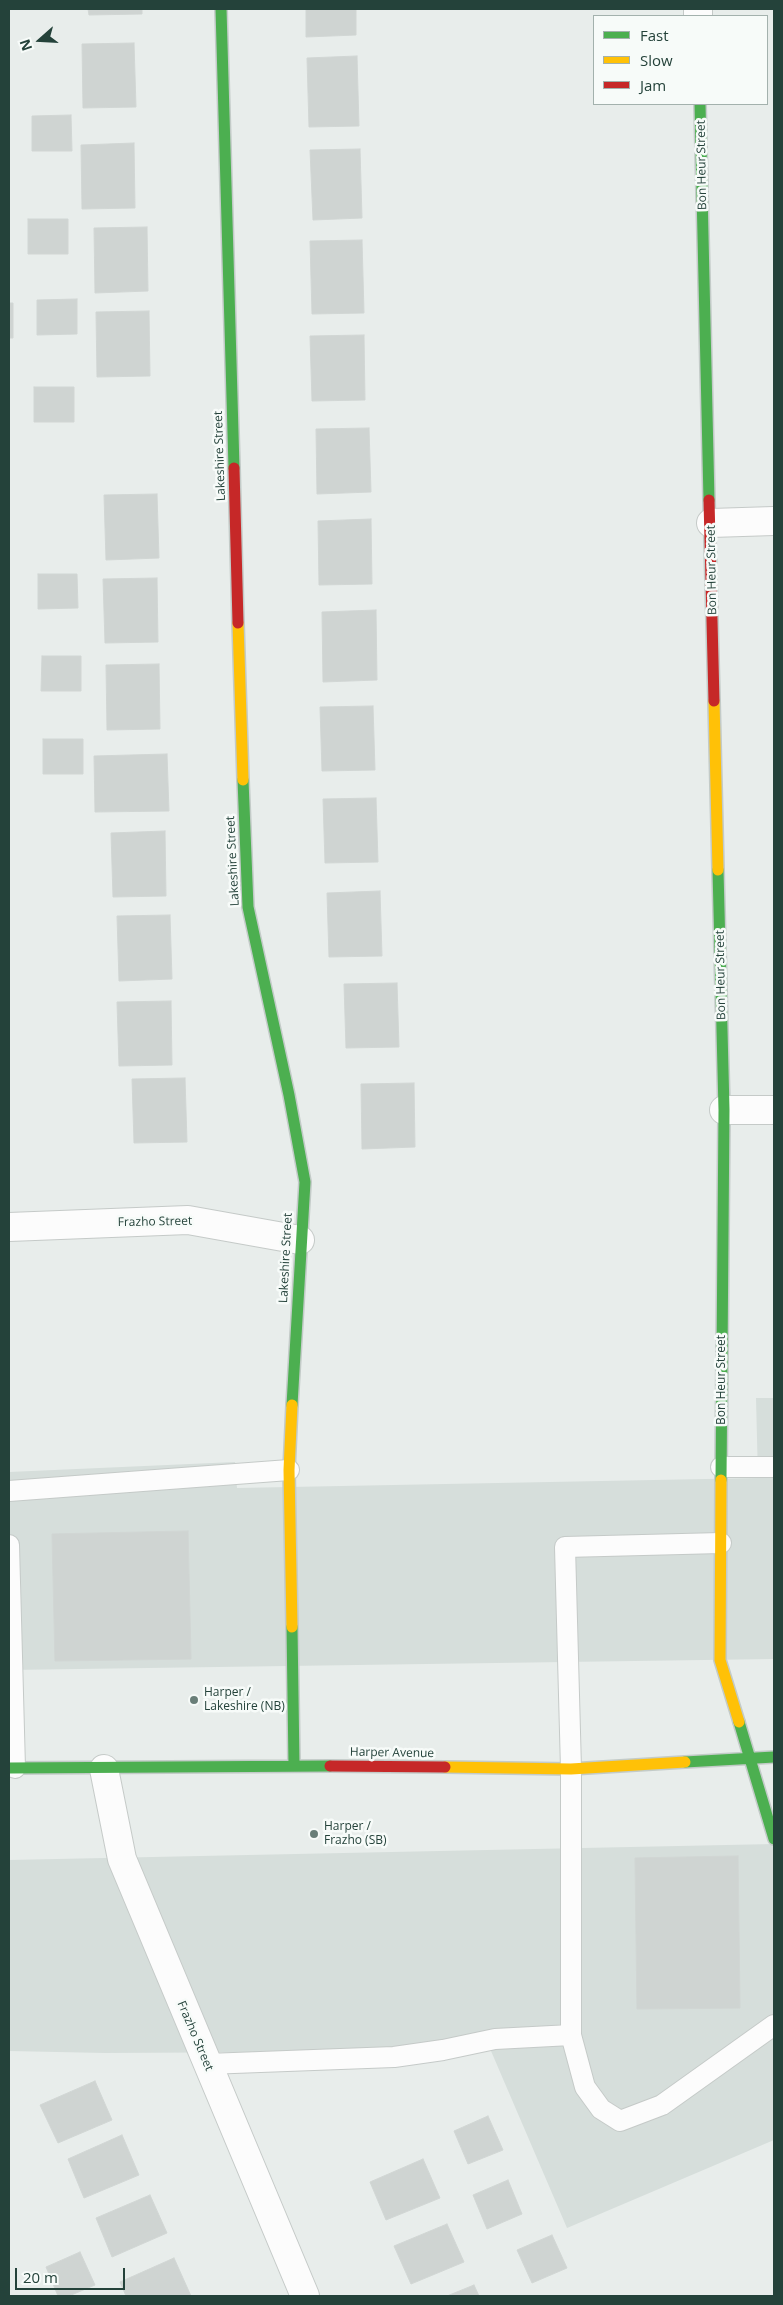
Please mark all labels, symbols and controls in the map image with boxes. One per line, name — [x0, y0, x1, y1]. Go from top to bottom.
north arrow — [15, 15, 65, 65]
legend — [593, 15, 768, 105]
text: Fast — [640, 25, 669, 45]
text: N — [15, 37, 36, 54]
text: Slow — [640, 50, 673, 70]
text: Jam — [640, 75, 666, 95]
street label: Bon Heur Street — [694, 120, 710, 210]
street label: Lakeshire Street — [211, 411, 229, 501]
street label: Bon Heur Street — [704, 525, 720, 615]
street label: Lakeshire Street — [223, 816, 243, 906]
street label: Bon Heur Street — [713, 930, 729, 1020]
street label: Lakeshire Street — [276, 1213, 296, 1303]
street label: Frazho Street — [118, 1214, 192, 1230]
street label: Bon Heur Street — [715, 1335, 729, 1425]
place label: Harper / Lakeshire (NB) — [204, 1686, 285, 1714]
marker: Harper / Lakeshire (NB) — [188, 1694, 200, 1706]
street label: Harper Avenue — [350, 1745, 434, 1761]
place label: Harper / Frazho (SB) — [324, 1820, 386, 1848]
marker: Harper / Frazho (SB) — [308, 1828, 320, 1840]
street label: Frazho Street — [174, 1999, 216, 2073]
scale bar — [18, 2258, 128, 2290]
text: 20 m — [23, 2267, 58, 2287]

